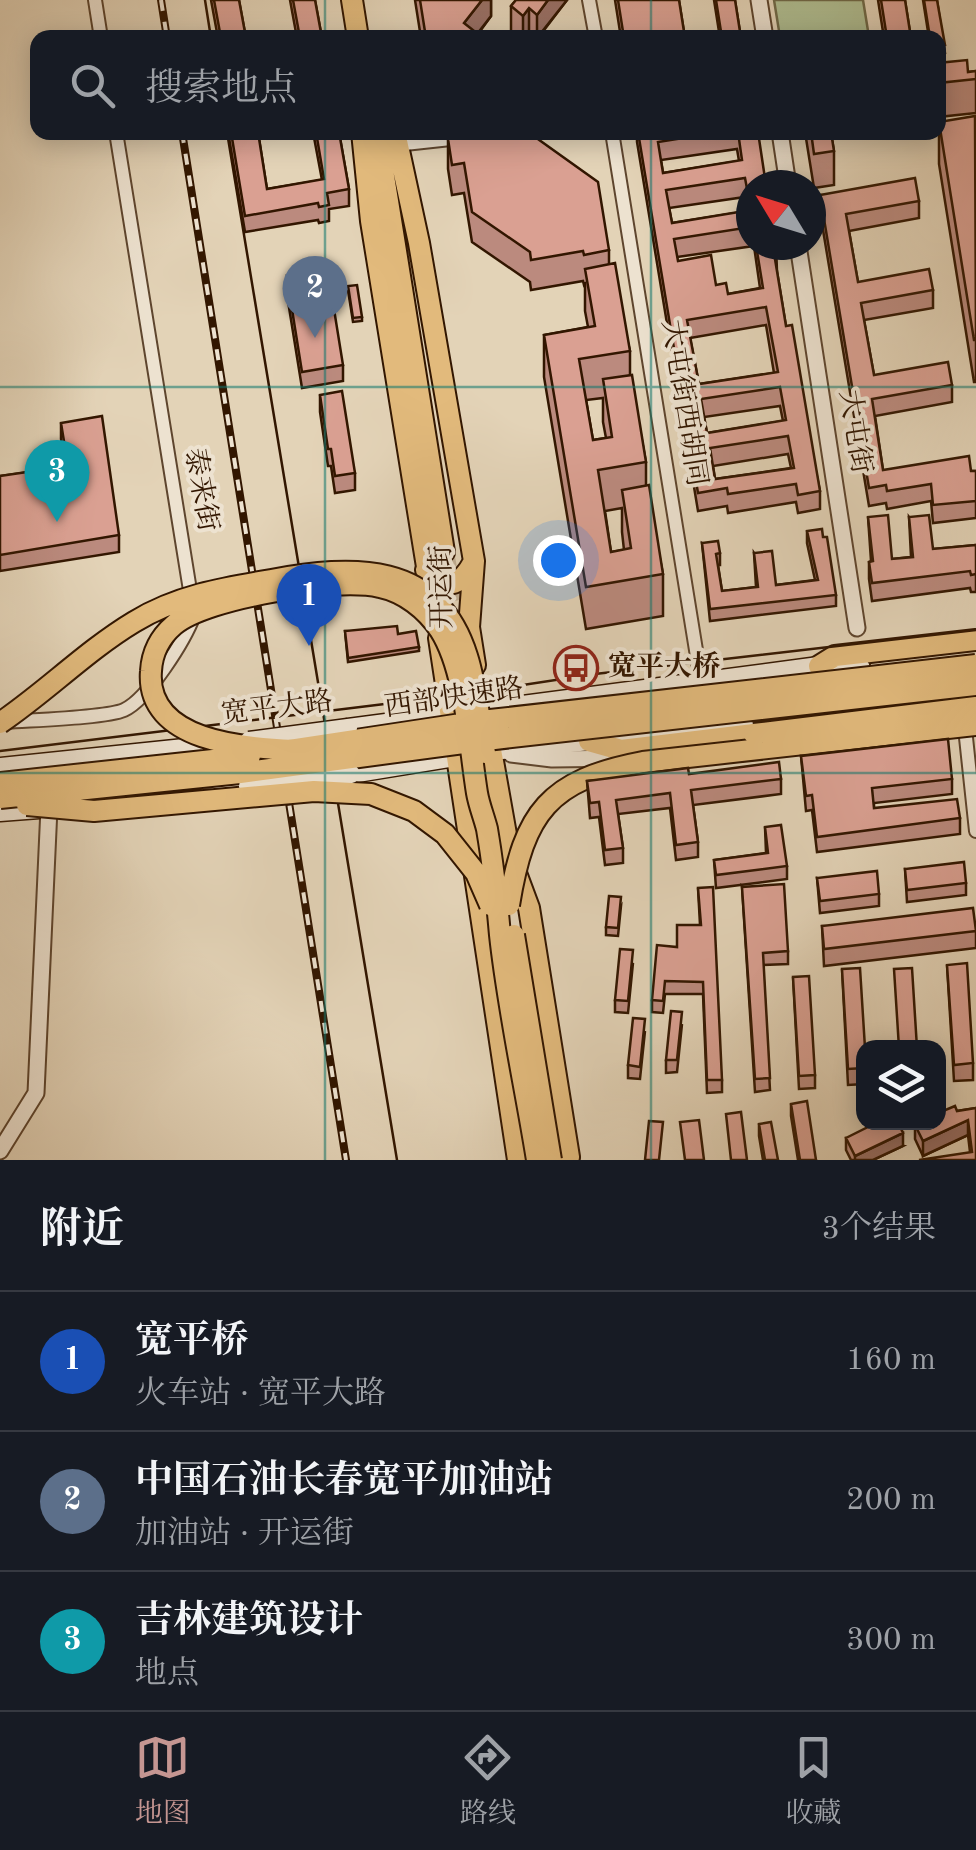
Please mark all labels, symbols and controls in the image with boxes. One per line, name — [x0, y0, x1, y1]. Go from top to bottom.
search box — [30, 30, 946, 140]
icon: search — [65, 58, 120, 113]
text: 搜索地点 — [145, 71, 297, 109]
north arrow — [736, 170, 826, 260]
pin: 2 — [282, 255, 348, 338]
street label: 大屯街西胡同 — [656, 317, 713, 488]
street label: 大屯街 — [834, 388, 877, 476]
pin: 3 — [24, 440, 90, 522]
street label: 泰来街 — [179, 446, 224, 534]
your location — [533, 535, 584, 586]
street label: 开运街 — [425, 545, 458, 629]
pin: 1 — [276, 564, 342, 646]
bus stop icon: 宽平大桥 — [553, 645, 599, 691]
place label: 宽平大桥 — [608, 650, 720, 682]
street label: 西部快速路 — [382, 672, 525, 723]
street label: 宽平大路 — [219, 685, 334, 730]
map controls — [856, 1040, 946, 1130]
button: layers — [856, 1040, 946, 1130]
text: 附近 — [40, 1210, 124, 1252]
text: 3个结果 — [821, 1214, 936, 1246]
text: 宽平桥 — [135, 1323, 249, 1361]
text: 1 — [63, 1345, 82, 1377]
text: 160 m — [846, 1345, 936, 1377]
text: 火车站 · 宽平大路 — [135, 1379, 386, 1411]
text: 中国石油长春宽平加油站 — [135, 1463, 553, 1501]
text: 2 — [63, 1485, 82, 1517]
text: 200 m — [846, 1485, 936, 1517]
text: 加油站 · 开运街 — [135, 1519, 354, 1551]
text: 吉林建筑设计 — [135, 1603, 363, 1641]
text: 3 — [63, 1625, 82, 1657]
text: 300 m — [846, 1625, 936, 1657]
text: 地点 — [135, 1659, 199, 1691]
tab: 地图 — [135, 1730, 191, 1833]
tab: 路线 — [460, 1730, 516, 1833]
tab: 收藏 — [785, 1730, 841, 1833]

